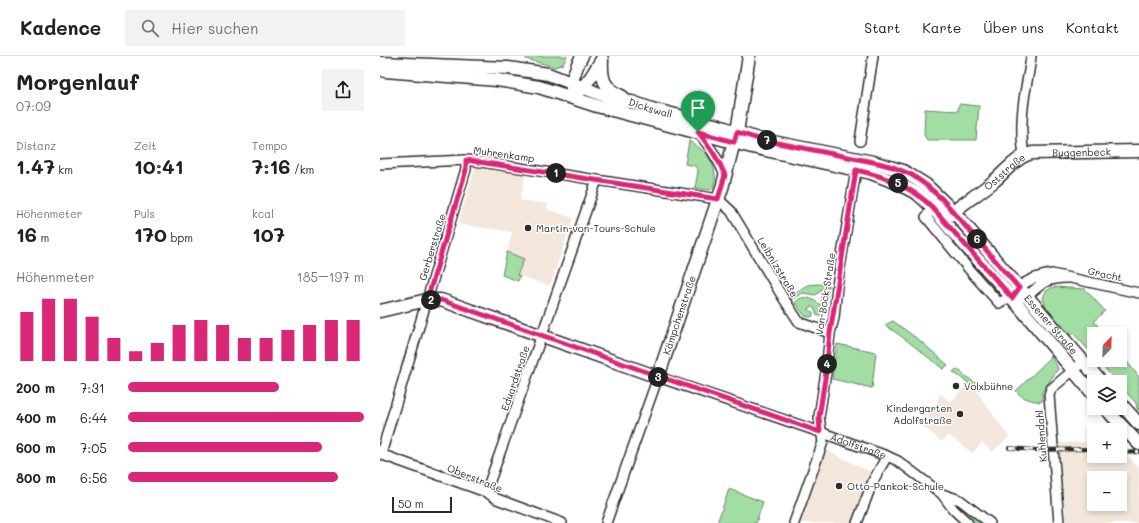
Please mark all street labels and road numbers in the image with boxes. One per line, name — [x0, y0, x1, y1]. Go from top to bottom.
street label: Dickswall — [627, 94, 674, 121]
street label: Muhrenkamp — [473, 143, 535, 165]
street label: Buggenbeck — [1052, 145, 1111, 160]
street label: Oststraße — [981, 150, 1028, 193]
street label: Gerberstraße — [415, 212, 449, 282]
street label: Leibnizstraße — [754, 234, 802, 300]
street label: Von-Bock-Straße — [812, 252, 838, 336]
street label: Gracht — [1087, 264, 1123, 284]
street label: Kämpchenstraße — [659, 274, 699, 356]
street label: Essener Straße — [1021, 291, 1081, 358]
street label: Eduardstraße — [497, 343, 533, 413]
street label: Kuhlendahl — [1032, 410, 1050, 462]
street label: Adolfstraße — [829, 429, 889, 462]
street label: Oberstraße — [445, 461, 505, 495]

